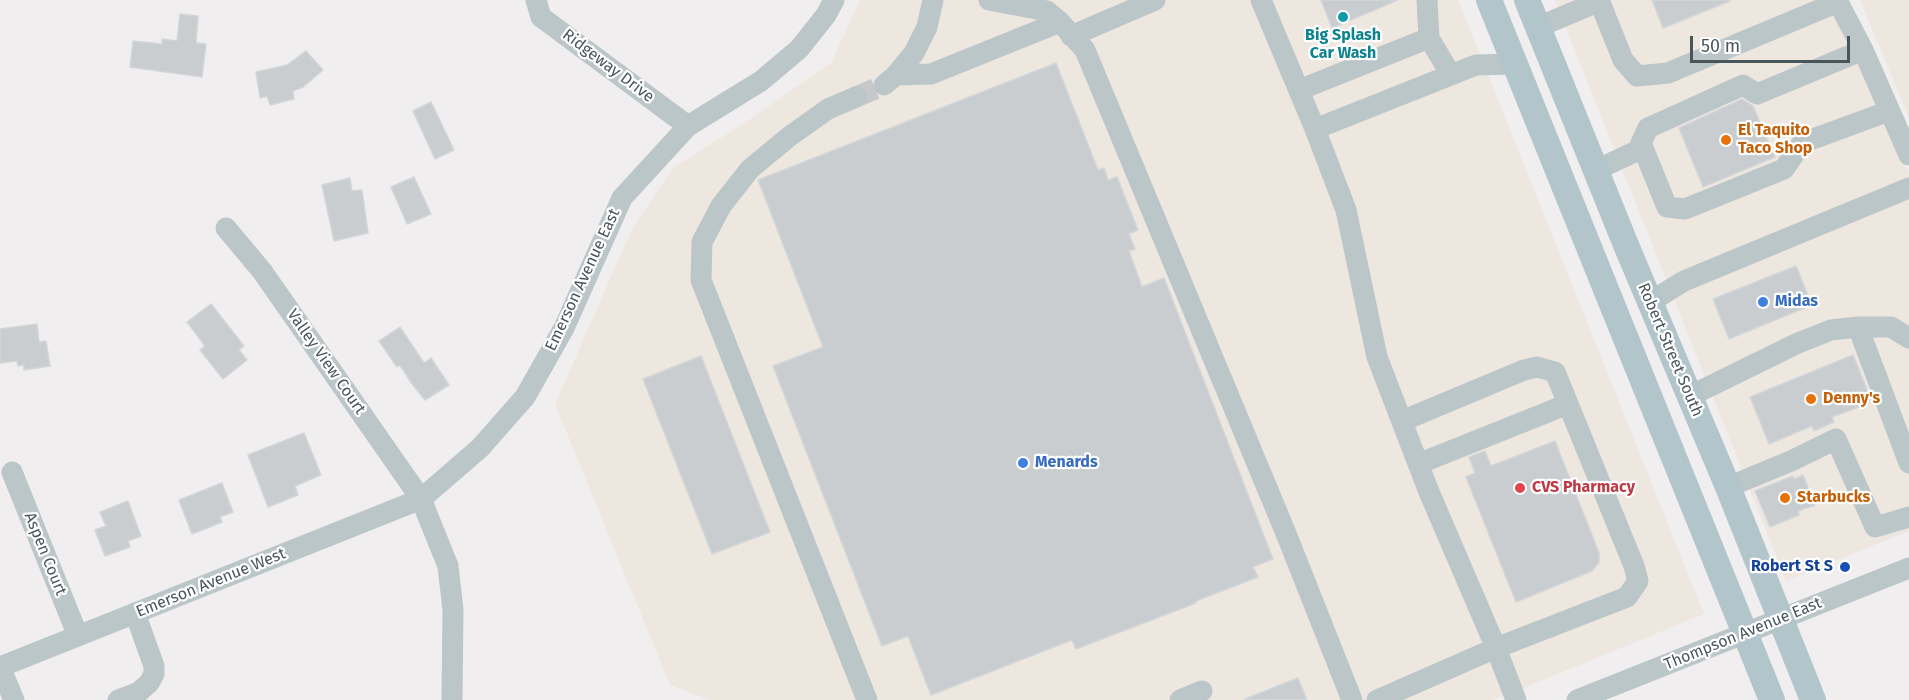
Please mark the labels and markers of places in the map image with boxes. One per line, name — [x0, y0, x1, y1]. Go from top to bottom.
marker: Big Splash Car Wash — [1336, 10, 1350, 24]
place label: Big Splash Car Wash — [1305, 26, 1381, 64]
place label: El Taquito Taco Shop — [1738, 121, 1812, 159]
marker: El Taquito Taco Shop — [1719, 133, 1733, 147]
place label: Midas — [1775, 292, 1818, 312]
marker: Midas — [1756, 295, 1770, 309]
place label: Denny's — [1823, 389, 1880, 409]
marker: Denny's — [1804, 392, 1818, 406]
place label: Menards — [1035, 453, 1098, 473]
marker: Menards — [1016, 456, 1030, 470]
place label: CVS Pharmacy — [1532, 478, 1635, 498]
marker: CVS Pharmacy — [1513, 481, 1527, 495]
place label: Starbucks — [1797, 488, 1870, 508]
marker: Starbucks — [1778, 491, 1792, 505]
place label: Robert St S — [1751, 557, 1833, 577]
marker: Robert St S — [1838, 560, 1852, 574]

